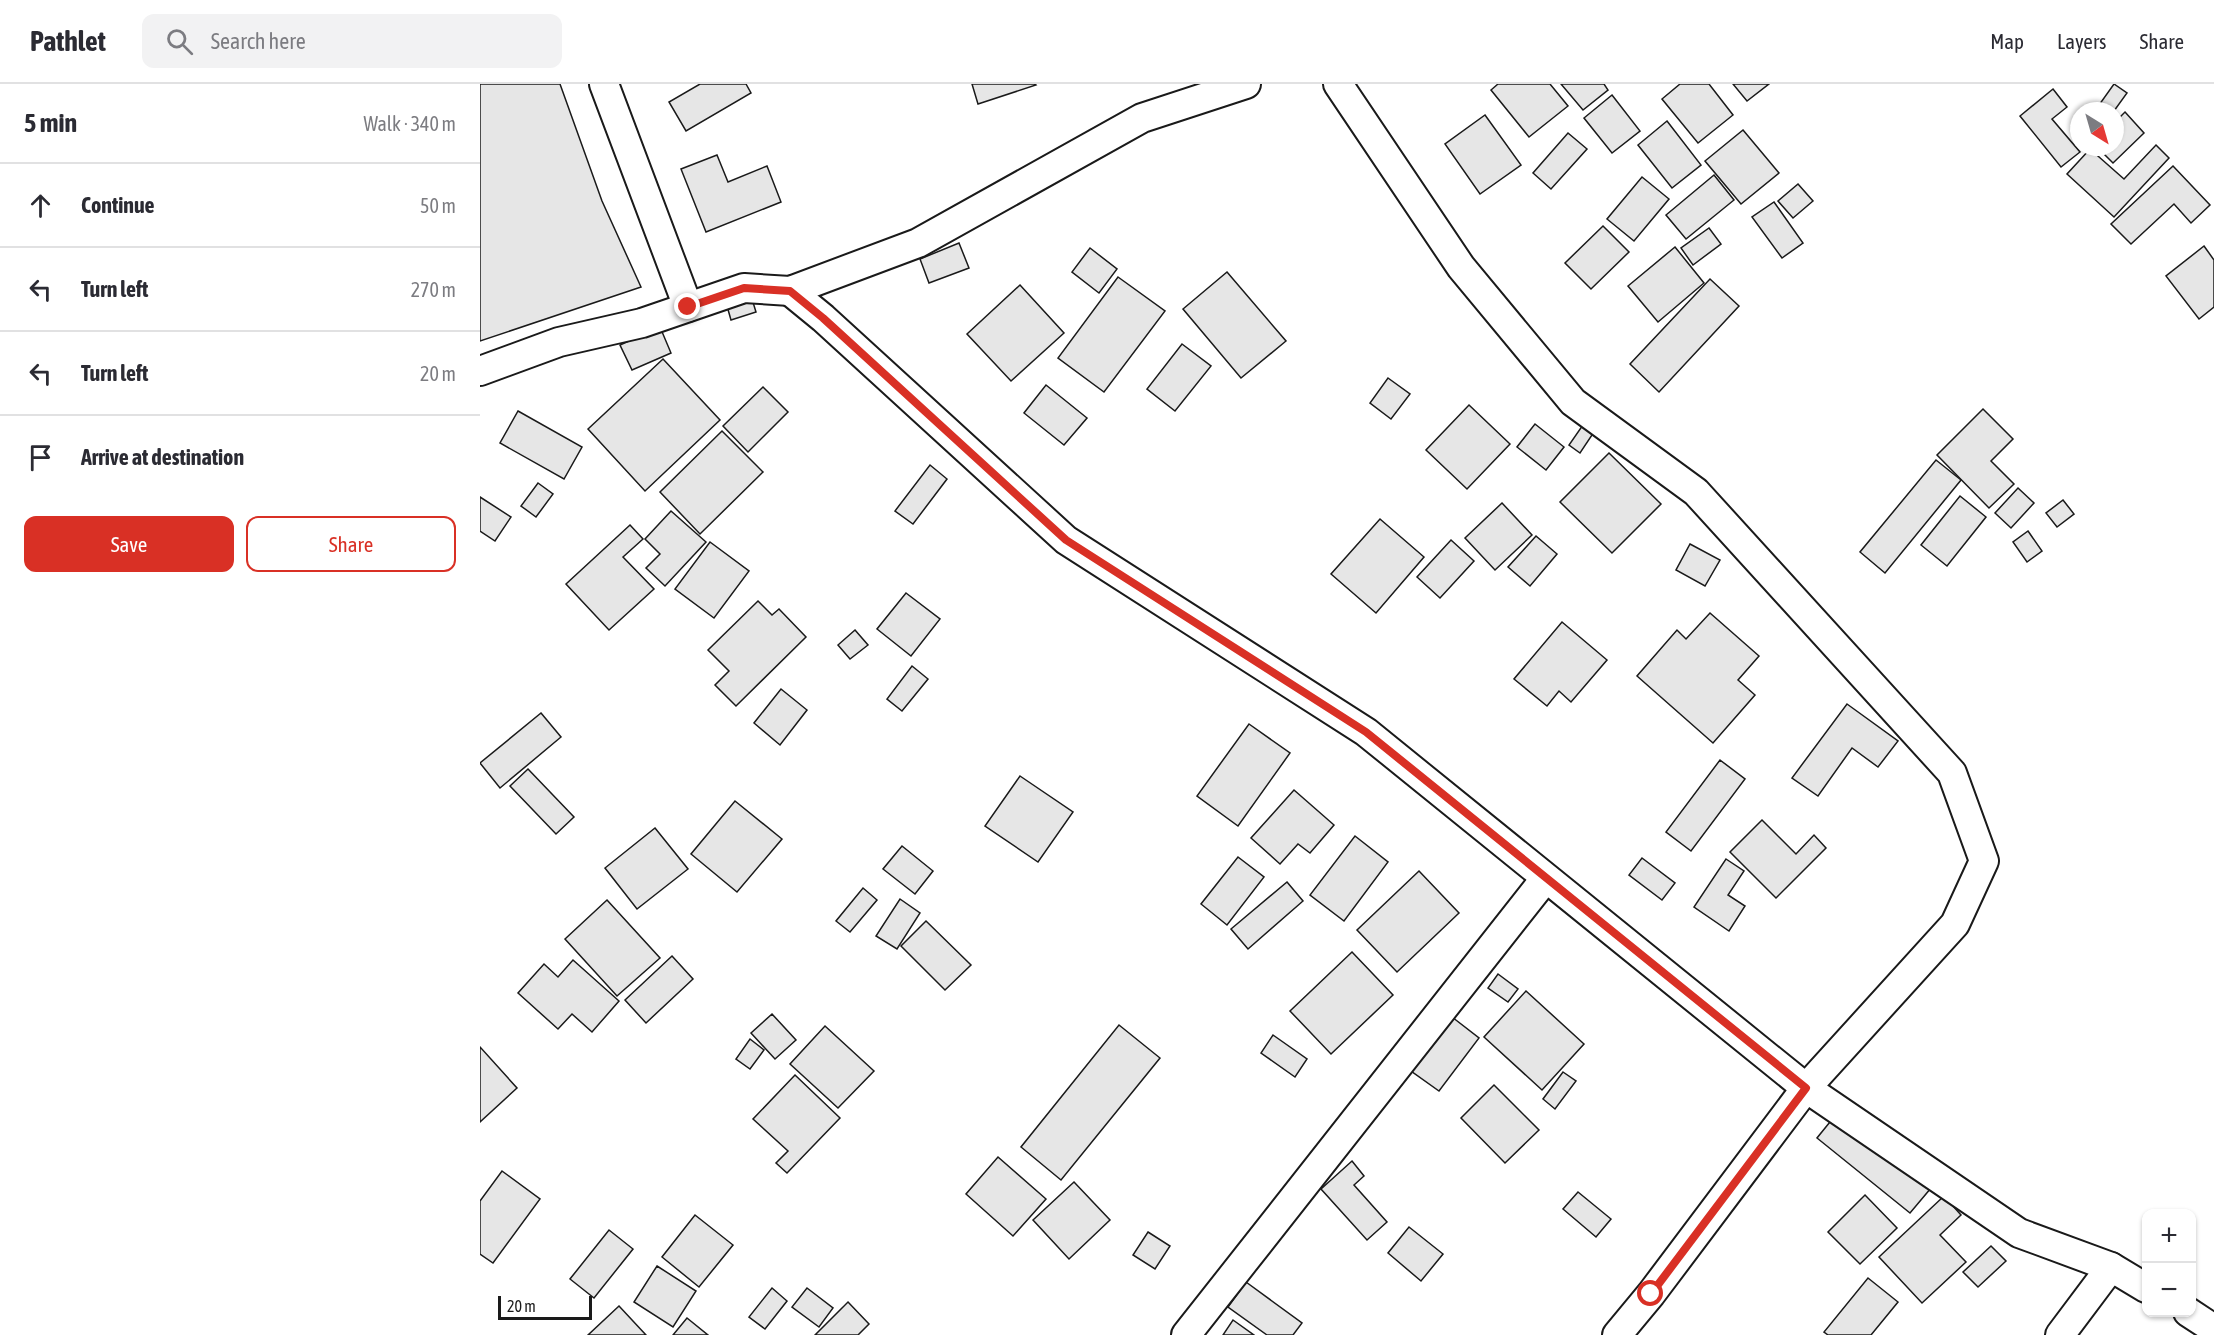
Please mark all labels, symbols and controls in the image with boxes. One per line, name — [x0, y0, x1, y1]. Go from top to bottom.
search box — [142, 14, 562, 68]
text: Pathlet — [30, 25, 106, 57]
icon: search — [163, 25, 196, 58]
text: Search here — [211, 28, 306, 54]
text: Map — [1990, 29, 2024, 53]
text: Layers — [2057, 29, 2107, 53]
text: Share — [2140, 29, 2184, 53]
north arrow — [2070, 102, 2124, 156]
text: 5 min — [24, 108, 77, 138]
text: Walk · 340 m — [364, 112, 456, 135]
icon: ahead — [24, 189, 57, 222]
text: Continue — [81, 192, 155, 218]
text: 50 m — [420, 194, 456, 217]
icon: left — [24, 273, 57, 306]
text: Turn left — [81, 276, 148, 302]
text: 270 m — [411, 278, 456, 301]
route end — [674, 293, 700, 319]
icon: left — [24, 357, 57, 390]
text: Turn left — [81, 360, 148, 386]
text: 20 m — [420, 362, 456, 385]
icon: arrive — [24, 441, 57, 474]
text: Arrive at destination — [81, 444, 244, 470]
button: Save — [24, 516, 234, 572]
button: Share — [246, 516, 456, 572]
map controls — [2142, 1209, 2196, 1317]
button: + — [2142, 1209, 2196, 1263]
button: − — [2142, 1263, 2196, 1317]
route start — [1637, 1280, 1663, 1306]
scale bar — [498, 1293, 592, 1320]
text: 20 m — [507, 1297, 536, 1315]

